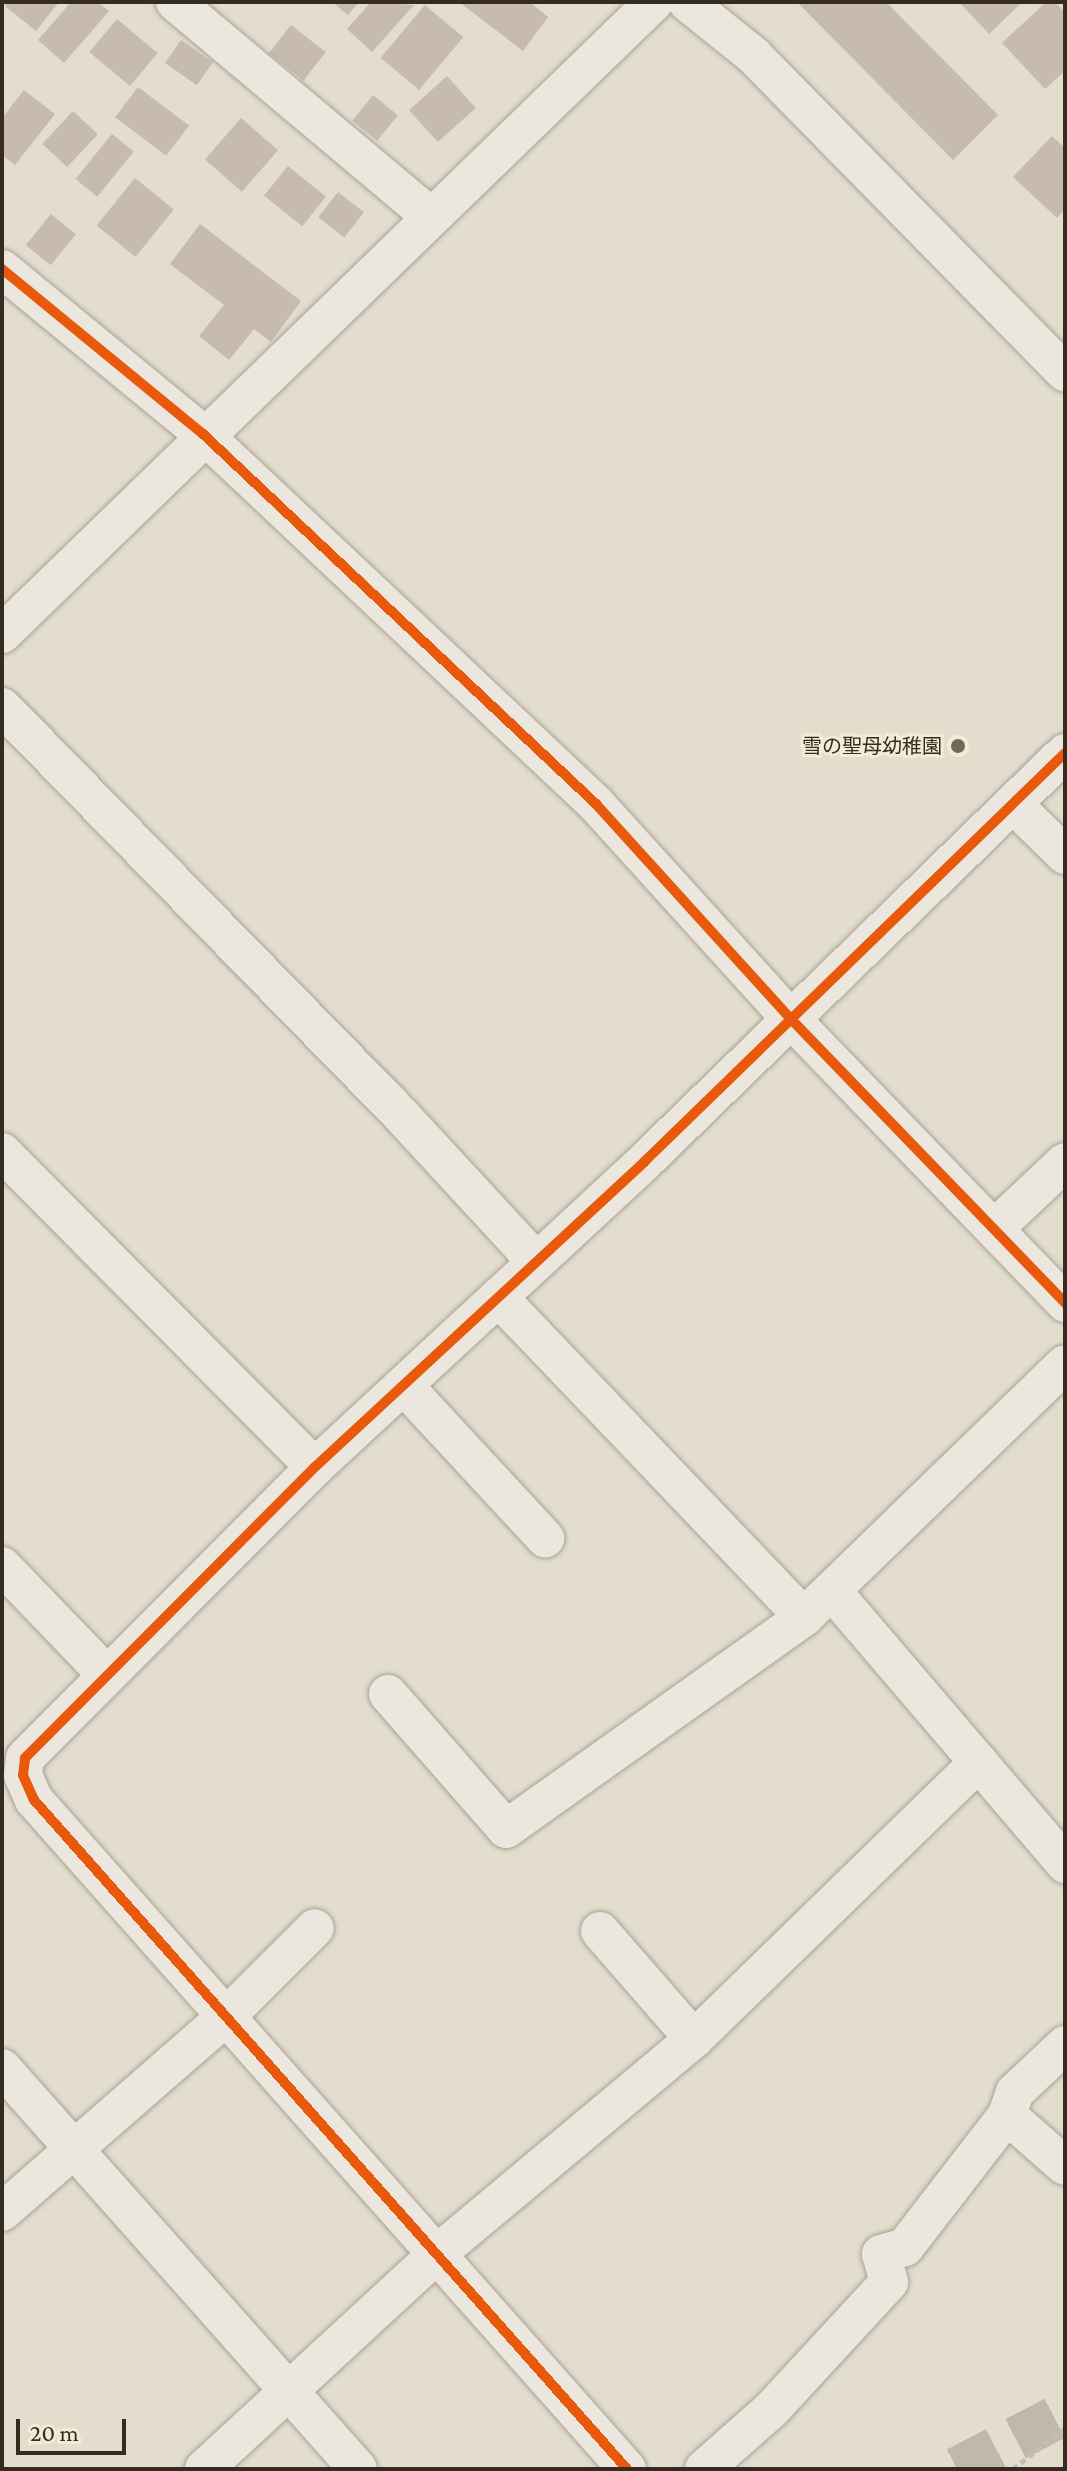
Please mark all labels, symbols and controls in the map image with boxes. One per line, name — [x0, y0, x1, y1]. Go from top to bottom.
place label: 雪の聖母幼稚園 — [802, 734, 942, 758]
marker: 雪の聖母幼稚園 — [949, 737, 967, 755]
scale bar — [20, 2403, 130, 2453]
text: 20 m — [30, 2419, 79, 2446]

